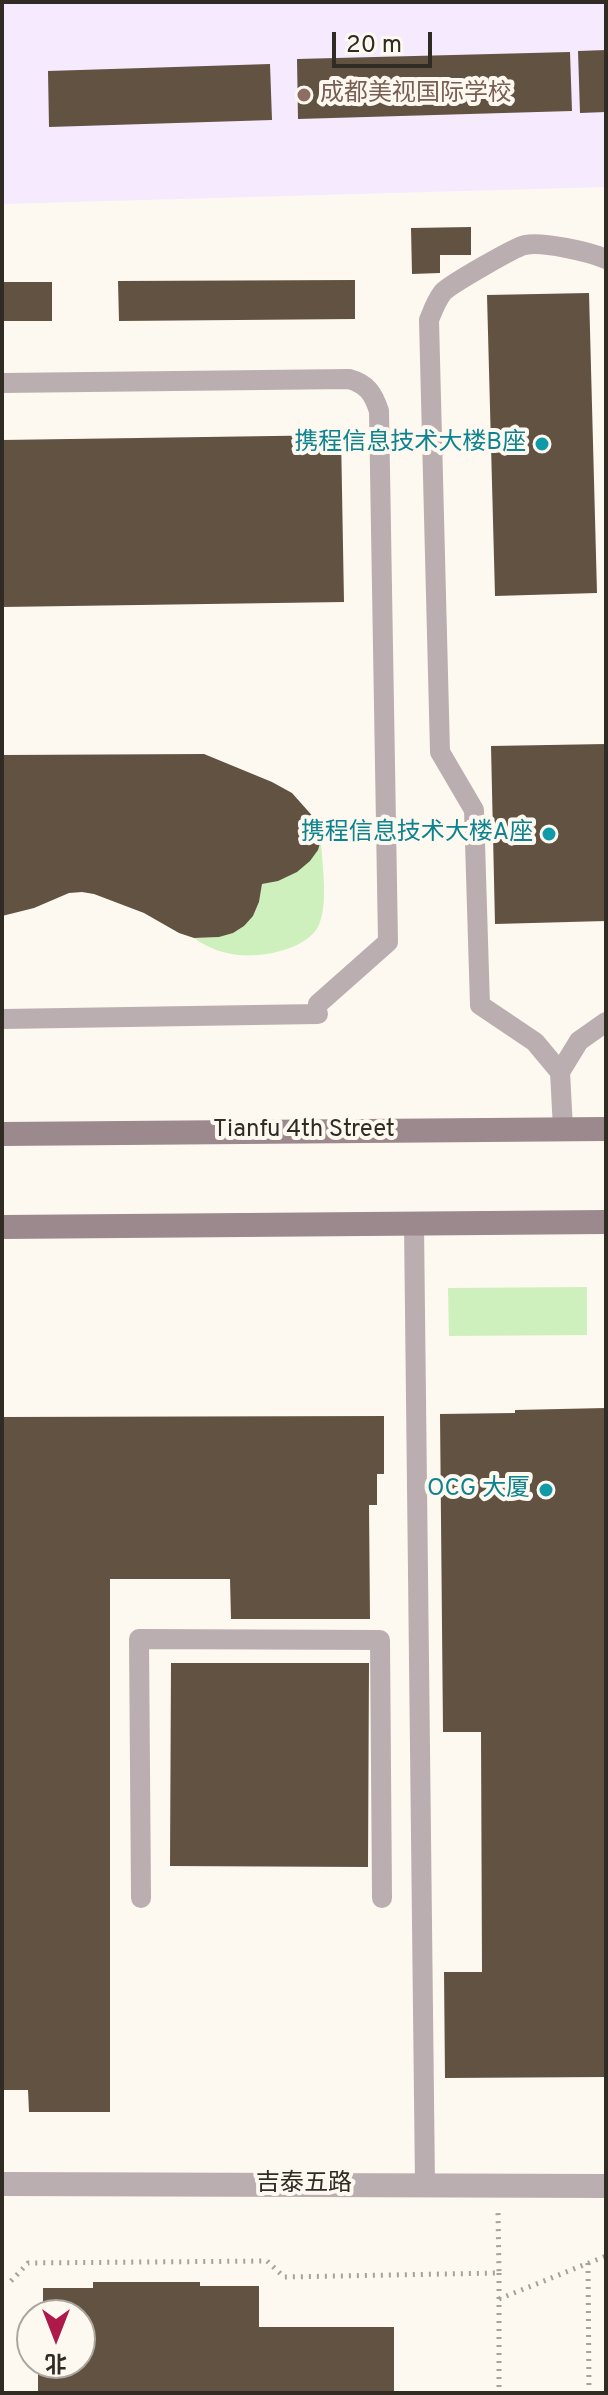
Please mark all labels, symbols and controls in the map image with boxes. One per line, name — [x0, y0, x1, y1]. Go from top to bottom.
scale bar — [336, 16, 436, 66]
text: 20 m — [346, 31, 402, 61]
place label: 成都美视国际学校 — [320, 81, 512, 109]
marker: 成都美视国际学校 — [295, 86, 313, 104]
place label: 携程信息技术大楼B座 — [294, 430, 526, 458]
marker: 携程信息技术大楼B座 — [533, 435, 551, 453]
place label: 携程信息技术大楼A座 — [301, 820, 533, 848]
marker: 携程信息技术大楼A座 — [540, 825, 558, 843]
street label: Tianfu 4th Street — [213, 1117, 395, 1145]
place label: OCG 大厦 — [427, 1476, 530, 1504]
marker: OCG 大厦 — [537, 1481, 555, 1499]
street label: 吉泰五路 — [256, 2171, 352, 2199]
north arrow — [16, 2299, 96, 2379]
text: 北 — [45, 2348, 67, 2375]

